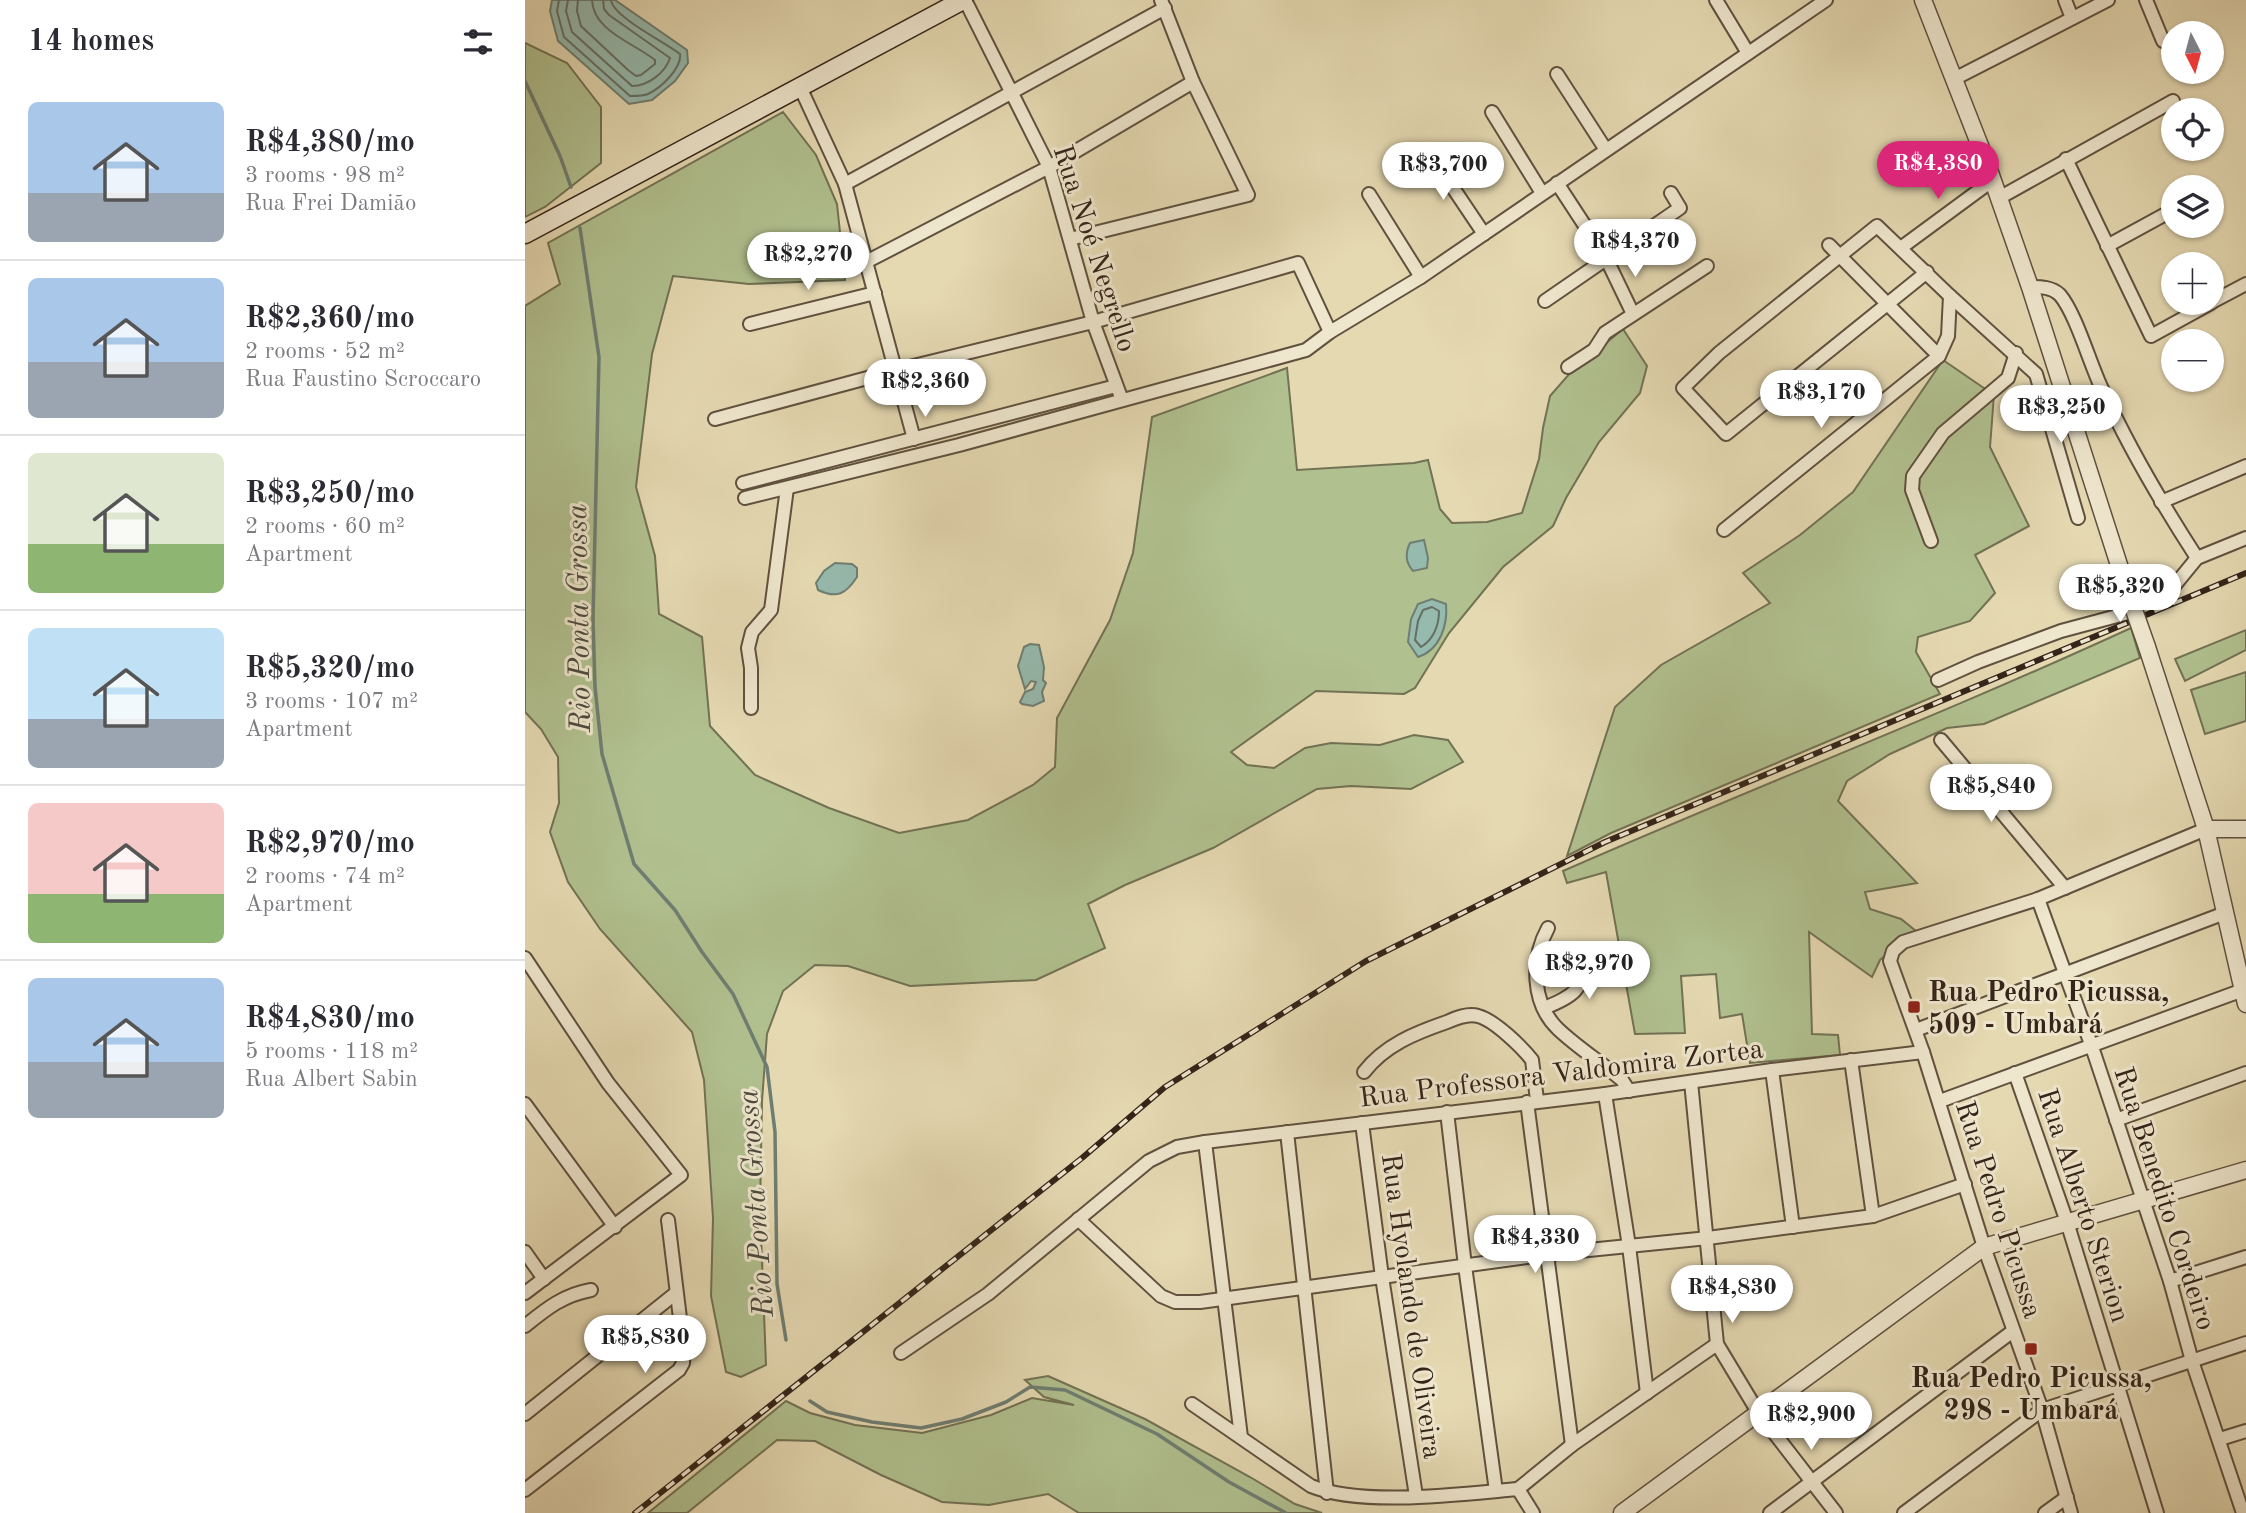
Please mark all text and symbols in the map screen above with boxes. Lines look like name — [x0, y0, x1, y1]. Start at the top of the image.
north arrow — [2161, 21, 2224, 84]
map controls — [2161, 21, 2224, 392]
icon: filters — [459, 23, 497, 61]
text: 14 homes — [28, 27, 154, 57]
button: locate — [2161, 98, 2224, 161]
text: R$4,380/mo — [245, 128, 415, 158]
icon: home — [84, 130, 168, 214]
street label: Rua Noé Negrello — [1046, 142, 1140, 356]
pin: R$3,700 — [1378, 142, 1508, 202]
pin: R$4,380 — [1873, 142, 2003, 201]
text: R$4,380 — [1893, 152, 1983, 175]
text: R$3,700 — [1398, 153, 1488, 176]
text: 3 rooms · 98 m² — [245, 164, 405, 187]
button: layers — [2161, 175, 2224, 238]
text: Rua Frei Damião — [245, 192, 416, 215]
pin: R$4,370 — [1570, 219, 1700, 279]
text: R$4,370 — [1590, 230, 1680, 253]
pin: R$2,270 — [743, 232, 873, 292]
text: R$2,270 — [763, 243, 853, 266]
button: + — [2161, 252, 2224, 315]
text: R$2,360/mo — [245, 304, 415, 334]
icon: home — [84, 306, 168, 390]
button: − — [2161, 329, 2224, 392]
text: 2 rooms · 52 m² — [245, 340, 405, 363]
pin: R$2,360 — [860, 360, 990, 419]
text: Rua Faustino Scroccaro — [245, 368, 481, 391]
text: R$2,360 — [880, 370, 970, 393]
pin: R$3,170 — [1756, 370, 1886, 430]
text: R$3,170 — [1776, 381, 1866, 404]
pin: R$3,250 — [1996, 386, 2126, 445]
text: R$3,250 — [2016, 396, 2106, 419]
text: R$3,250/mo — [245, 479, 415, 509]
icon: home — [84, 481, 168, 565]
water label: Rio Ponta Grossa — [563, 503, 597, 734]
text: 2 rooms · 60 m² — [245, 515, 405, 538]
text: Apartment — [245, 543, 353, 566]
pin: R$5,320 — [2055, 564, 2185, 624]
text: R$5,320 — [2075, 575, 2165, 598]
text: R$5,320/mo — [245, 654, 415, 684]
icon: home — [84, 656, 168, 740]
text: 3 rooms · 107 m² — [245, 690, 418, 713]
text: Apartment — [245, 718, 353, 741]
pin: R$5,840 — [1926, 764, 2056, 824]
text: R$5,840 — [1946, 775, 2036, 798]
text: R$2,970/mo — [245, 829, 415, 859]
icon: home — [84, 831, 168, 915]
text: 2 rooms · 74 m² — [245, 865, 405, 888]
text: Apartment — [245, 893, 353, 916]
pin: R$2,970 — [1524, 942, 1654, 1001]
text: R$2,970 — [1544, 952, 1634, 975]
place label: Rua Pedro Picussa, 509 - Umbará — [1928, 980, 2169, 1040]
marker: Rua Pedro Picussa, 509 - Umbará — [1906, 999, 1922, 1015]
text: R$4,830/mo — [245, 1004, 415, 1034]
icon: home — [84, 1006, 168, 1090]
street label: Rua Professora Valdomira Zortea — [1358, 1036, 1765, 1114]
text: 5 rooms · 118 m² — [245, 1040, 418, 1063]
street label: Rua Benedito Cordeiro — [2107, 1064, 2219, 1334]
text: Rua Albert Sabin — [245, 1068, 418, 1091]
street label: Rua Alberto Sterion — [2031, 1086, 2133, 1326]
water label: Rio Ponta Grossa — [734, 1088, 780, 1319]
street label: Rua Pedro Picussa — [1949, 1098, 2046, 1322]
street label: Rua Hyolando de Oliveira — [1375, 1152, 1445, 1461]
pin: R$4,330 — [1470, 1216, 1600, 1275]
text: R$4,330 — [1490, 1226, 1580, 1249]
pin: R$4,830 — [1667, 1266, 1797, 1325]
text: R$4,830 — [1687, 1276, 1777, 1299]
pin: R$5,830 — [580, 1316, 710, 1375]
text: R$5,830 — [600, 1326, 690, 1349]
marker: Rua Pedro Picussa, 298 - Umbará — [2023, 1341, 2039, 1357]
place label: Rua Pedro Picussa, 298 - Umbará — [1910, 1366, 2152, 1426]
pin: R$2,900 — [1746, 1392, 1876, 1452]
text: R$2,900 — [1766, 1403, 1856, 1426]

